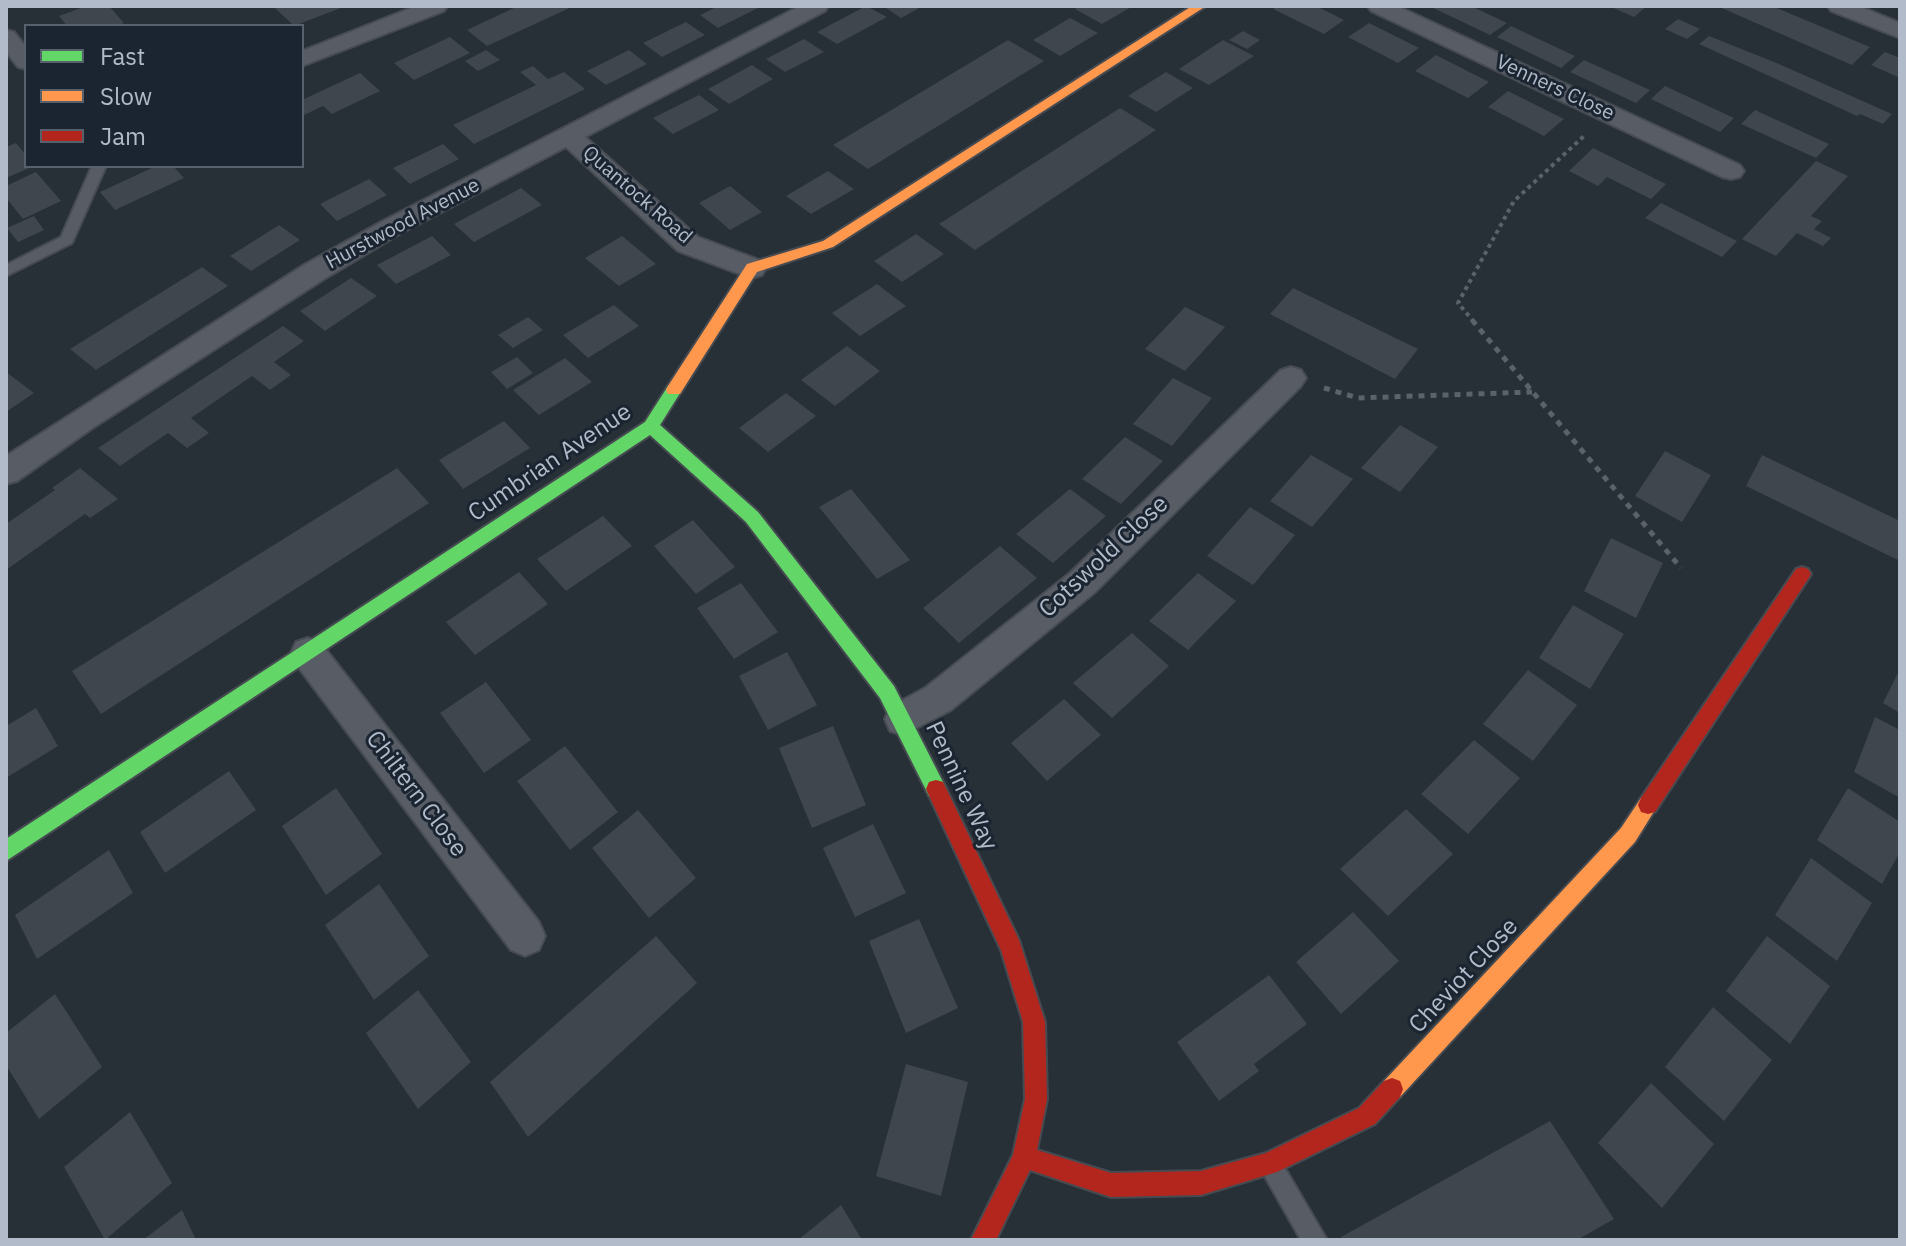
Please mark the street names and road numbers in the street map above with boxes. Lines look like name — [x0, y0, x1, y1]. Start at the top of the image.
street label: Venners Close — [1492, 50, 1618, 126]
street label: Quantock Road — [577, 141, 697, 249]
street label: Hurstwood Avenue — [322, 173, 484, 275]
street label: Cumbrian Avenue — [463, 398, 637, 528]
street label: Cotswold Close — [1034, 490, 1174, 624]
street label: Pennine Way — [919, 717, 1003, 855]
street label: Chiltern Close — [359, 725, 473, 863]
street label: Cheviot Close — [1403, 913, 1525, 1039]

